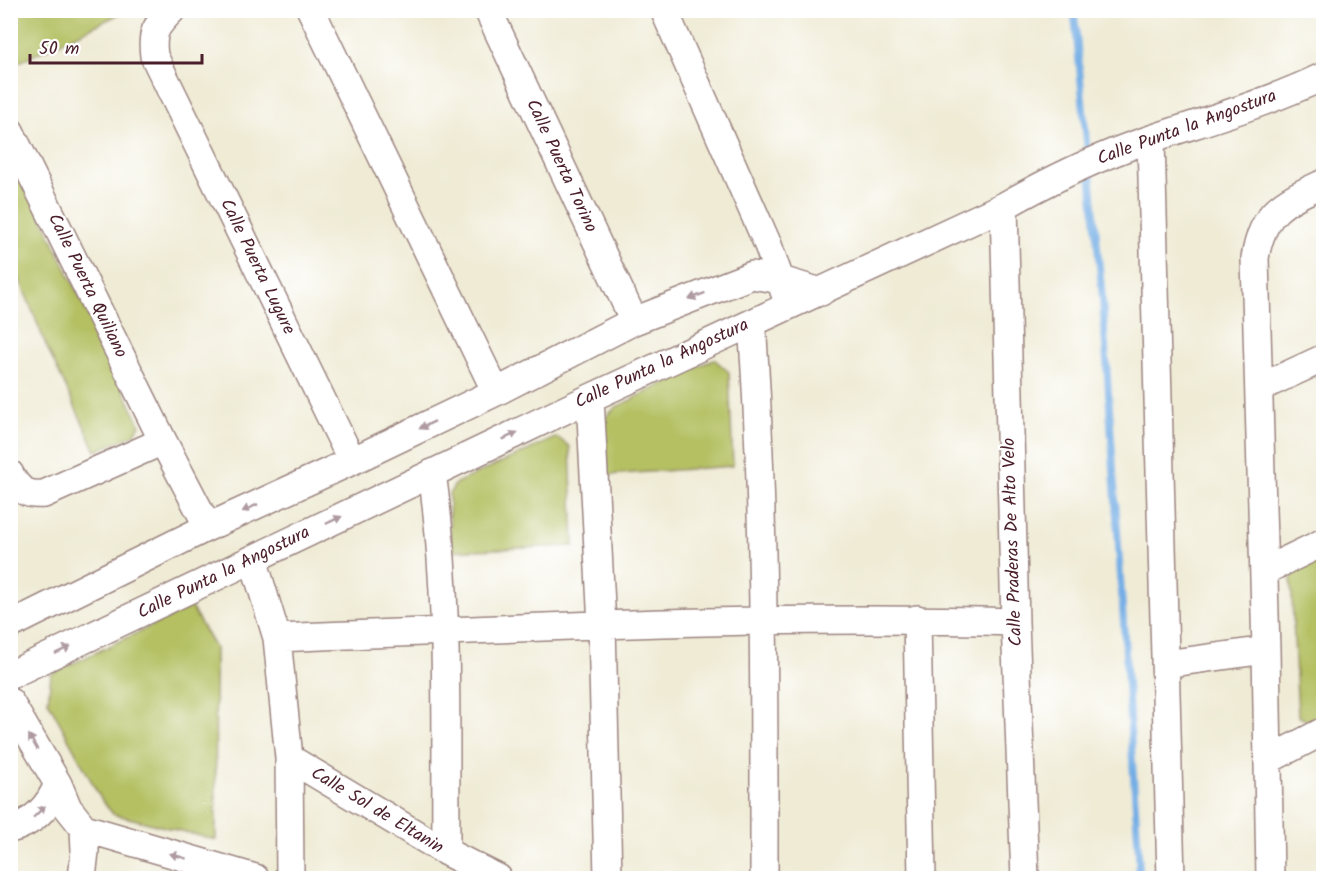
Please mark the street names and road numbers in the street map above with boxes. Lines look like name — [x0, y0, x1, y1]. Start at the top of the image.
street label: Calle Punta la Angostura — [1093, 82, 1281, 174]
street label: Calle Puerta Torino — [517, 94, 605, 238]
street label: Calle Puerta Lugure — [211, 194, 303, 340]
street label: Calle Puerta Quiliano — [39, 209, 135, 363]
street label: Calle Punta la Angostura — [570, 311, 754, 417]
street label: Calle Praderas De Alto Velo — [995, 437, 1031, 647]
street label: Calle Punta la Angostura — [133, 519, 315, 627]
street label: Calle Sol de Eltanin — [305, 760, 449, 862]

